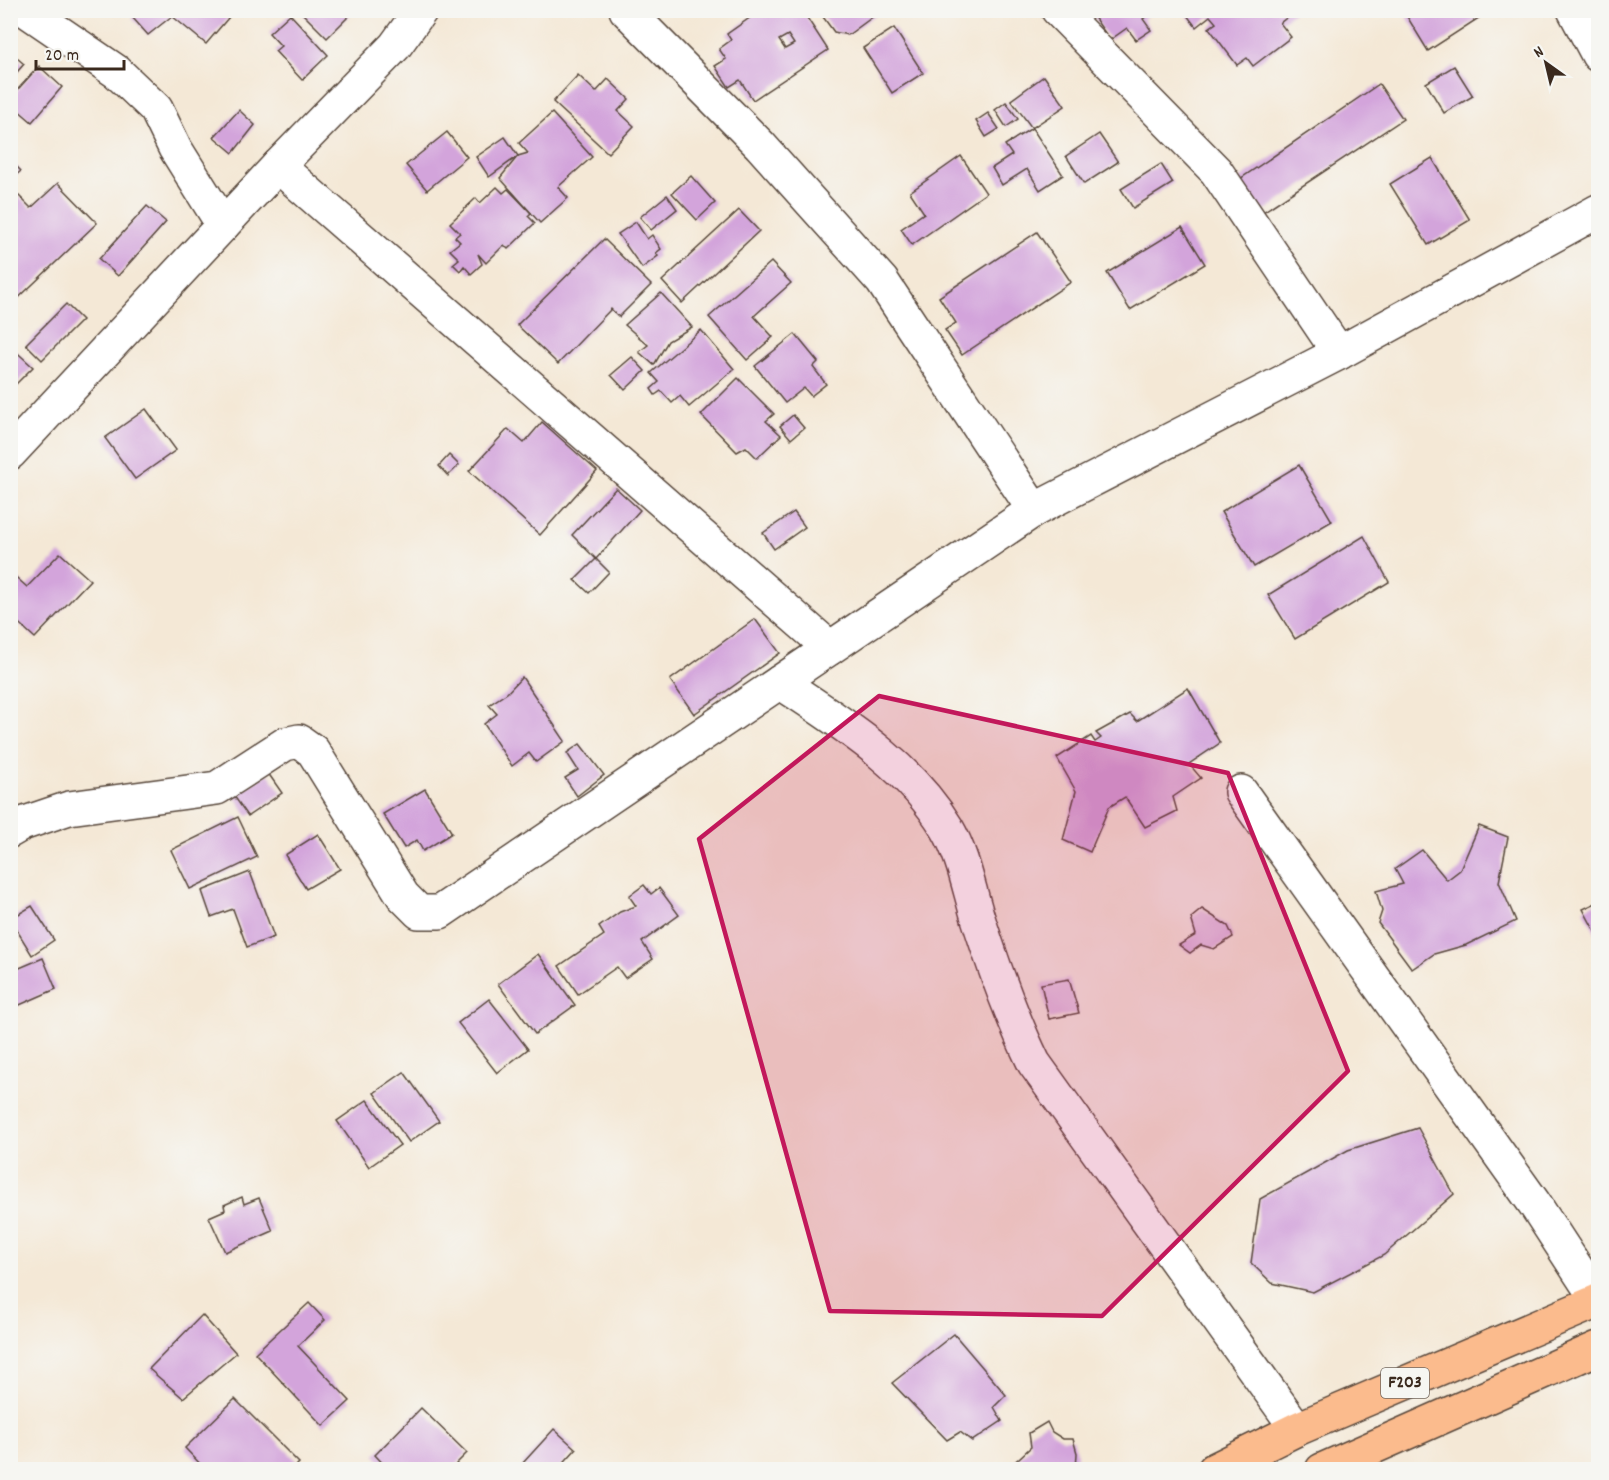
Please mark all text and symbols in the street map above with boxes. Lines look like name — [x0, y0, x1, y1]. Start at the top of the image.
scale bar — [36, 33, 124, 71]
north arrow — [1516, 33, 1576, 93]
text: N — [1529, 41, 1549, 64]
text: 20 m — [45, 44, 79, 69]
road number: F203 — [1381, 1368, 1429, 1398]

